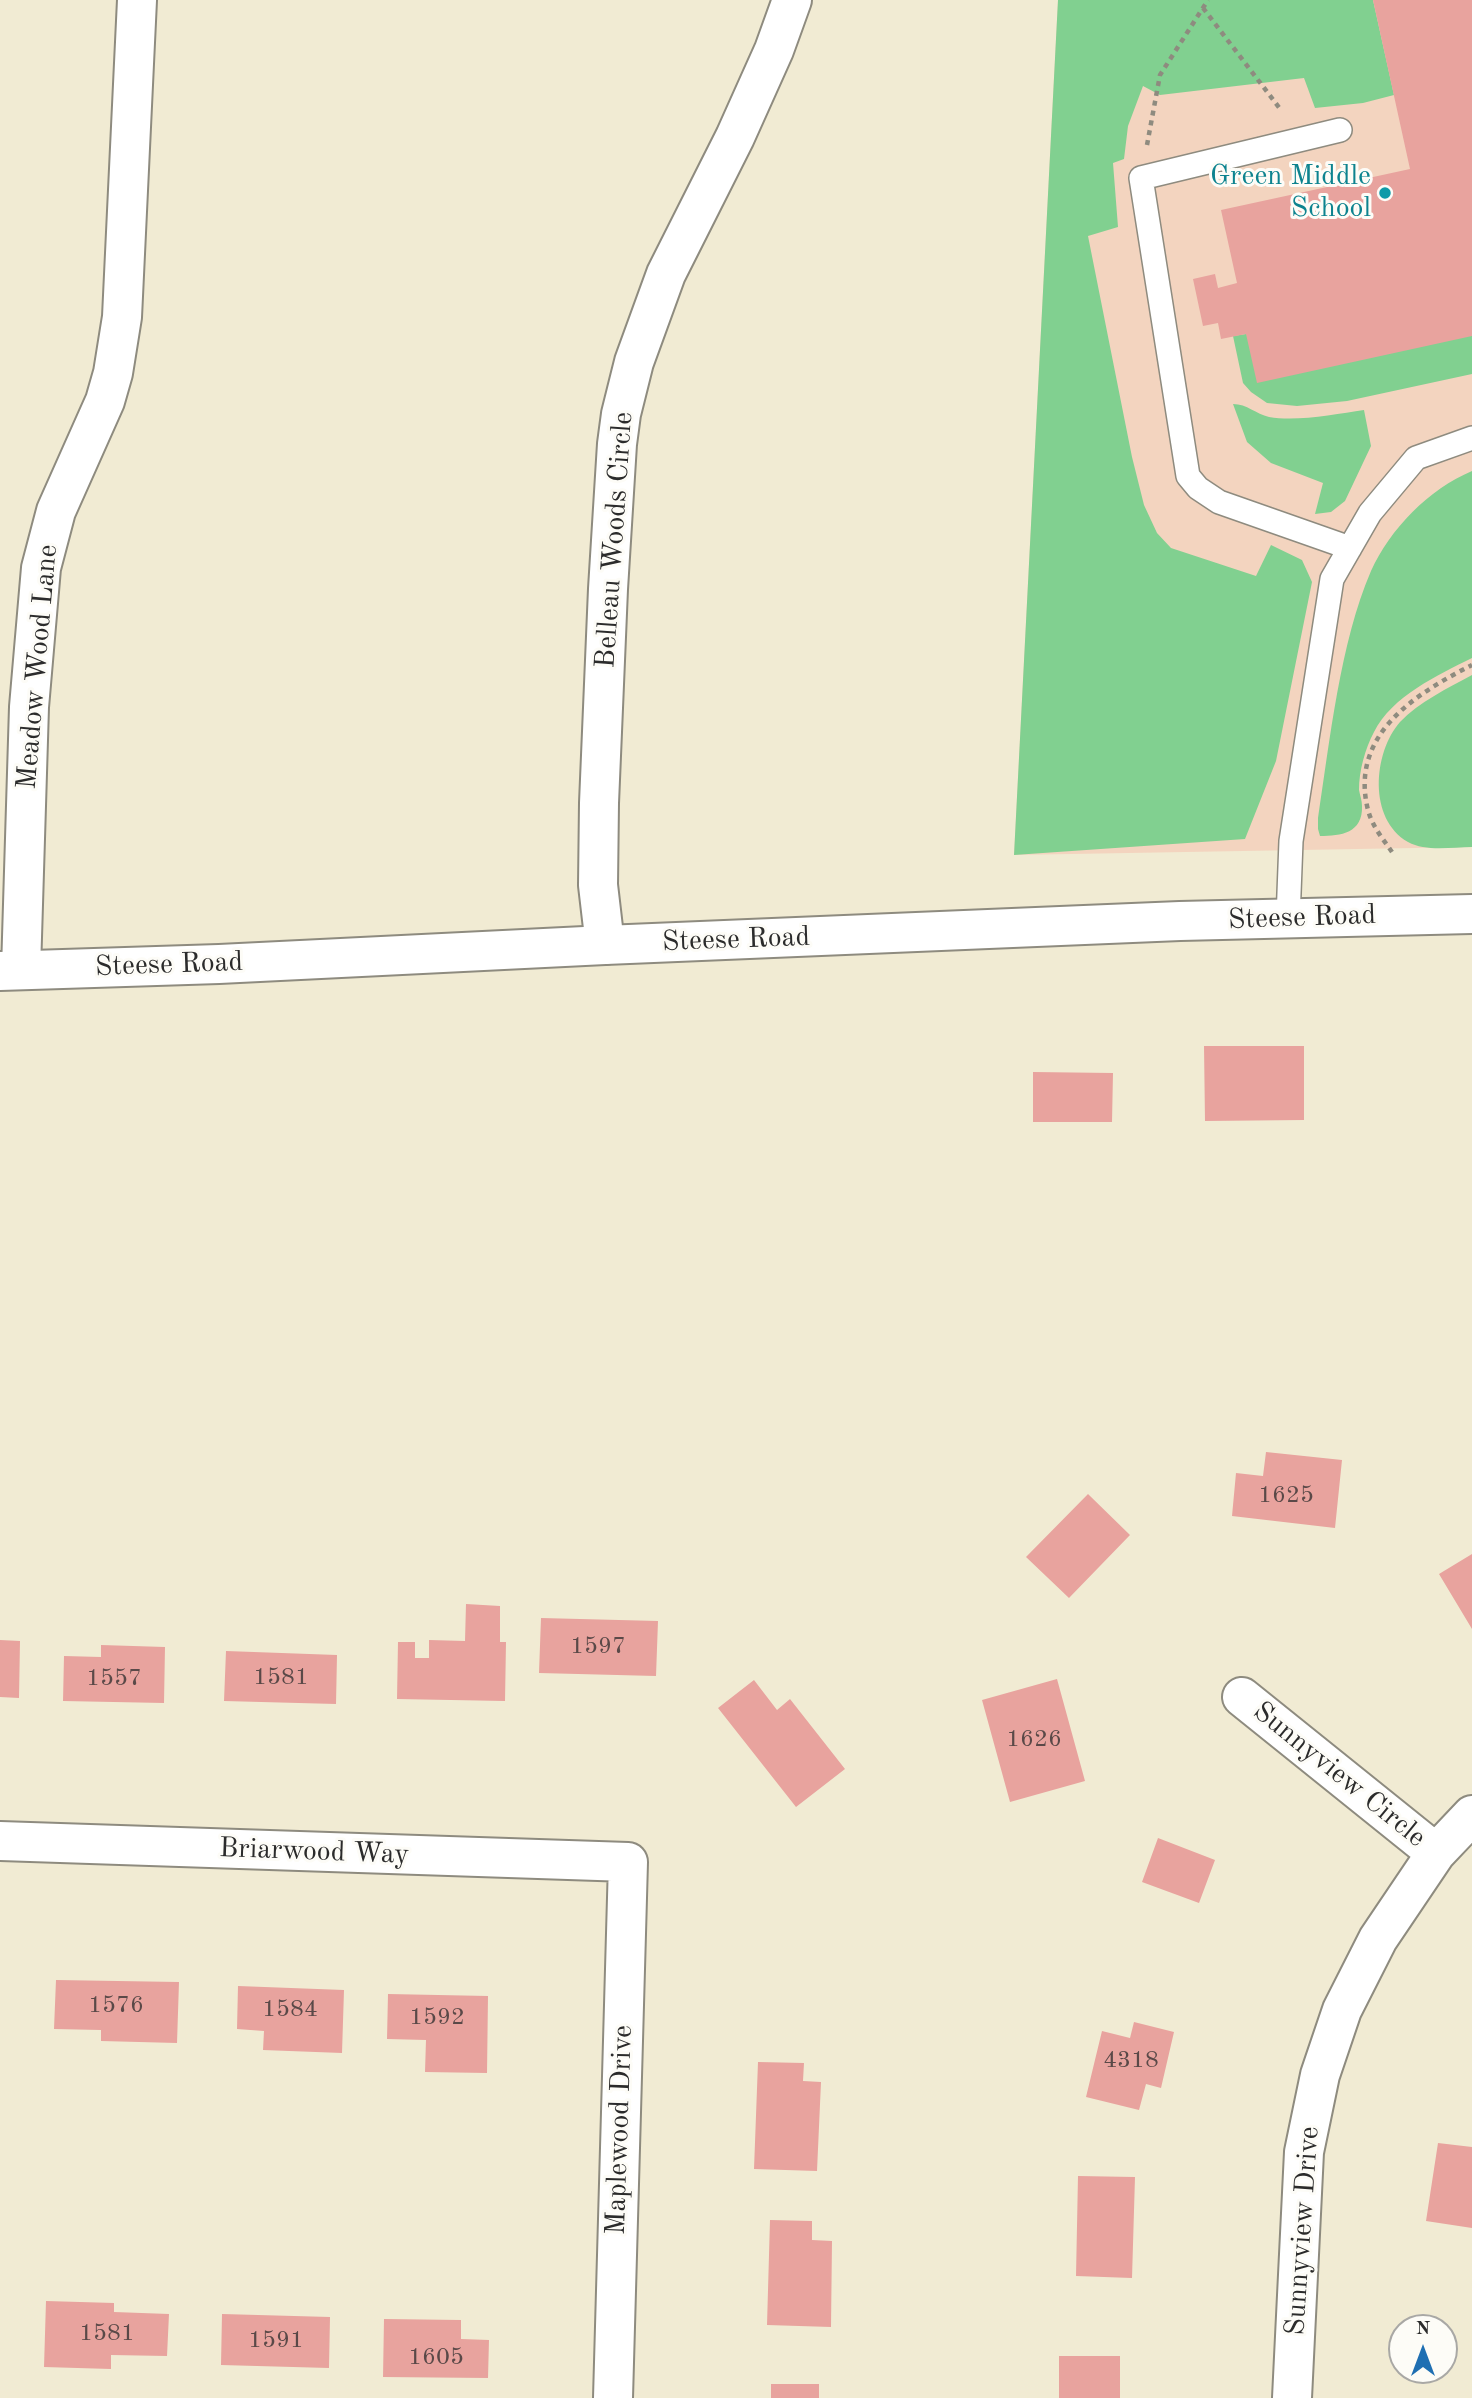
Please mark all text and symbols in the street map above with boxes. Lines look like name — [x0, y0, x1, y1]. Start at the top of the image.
place label: Green Middle School — [1210, 160, 1371, 226]
marker: Green Middle School — [1377, 185, 1393, 201]
street label: Belleau Woods Circle — [589, 411, 641, 669]
street label: Meadow Wood Lane — [11, 543, 65, 791]
street label: Steese Road — [1227, 899, 1377, 937]
street label: Steese Road — [661, 921, 811, 959]
street label: Steese Road — [94, 946, 244, 984]
house number: 1625 — [1258, 1482, 1314, 1510]
house number: 1597 — [570, 1633, 626, 1661]
house number: 1581 — [253, 1664, 309, 1692]
house number: 1557 — [86, 1665, 142, 1693]
street label: Sunnyview Circle — [1246, 1695, 1432, 1855]
house number: 1626 — [1006, 1726, 1062, 1754]
street label: Briarwood Way — [218, 1832, 410, 1872]
house number: 1576 — [88, 1992, 144, 2020]
house number: 1584 — [262, 1996, 318, 2024]
house number: 1592 — [409, 2004, 465, 2032]
street label: Maplewood Drive — [600, 2024, 640, 2236]
house number: 4318 — [1103, 2047, 1159, 2075]
street label: Sunnyview Drive — [1279, 2125, 1327, 2337]
north arrow — [1388, 2314, 1458, 2384]
house number: 1581 — [79, 2320, 135, 2348]
text: N — [1416, 2320, 1430, 2339]
house number: 1591 — [248, 2327, 304, 2355]
house number: 1605 — [408, 2344, 464, 2372]

